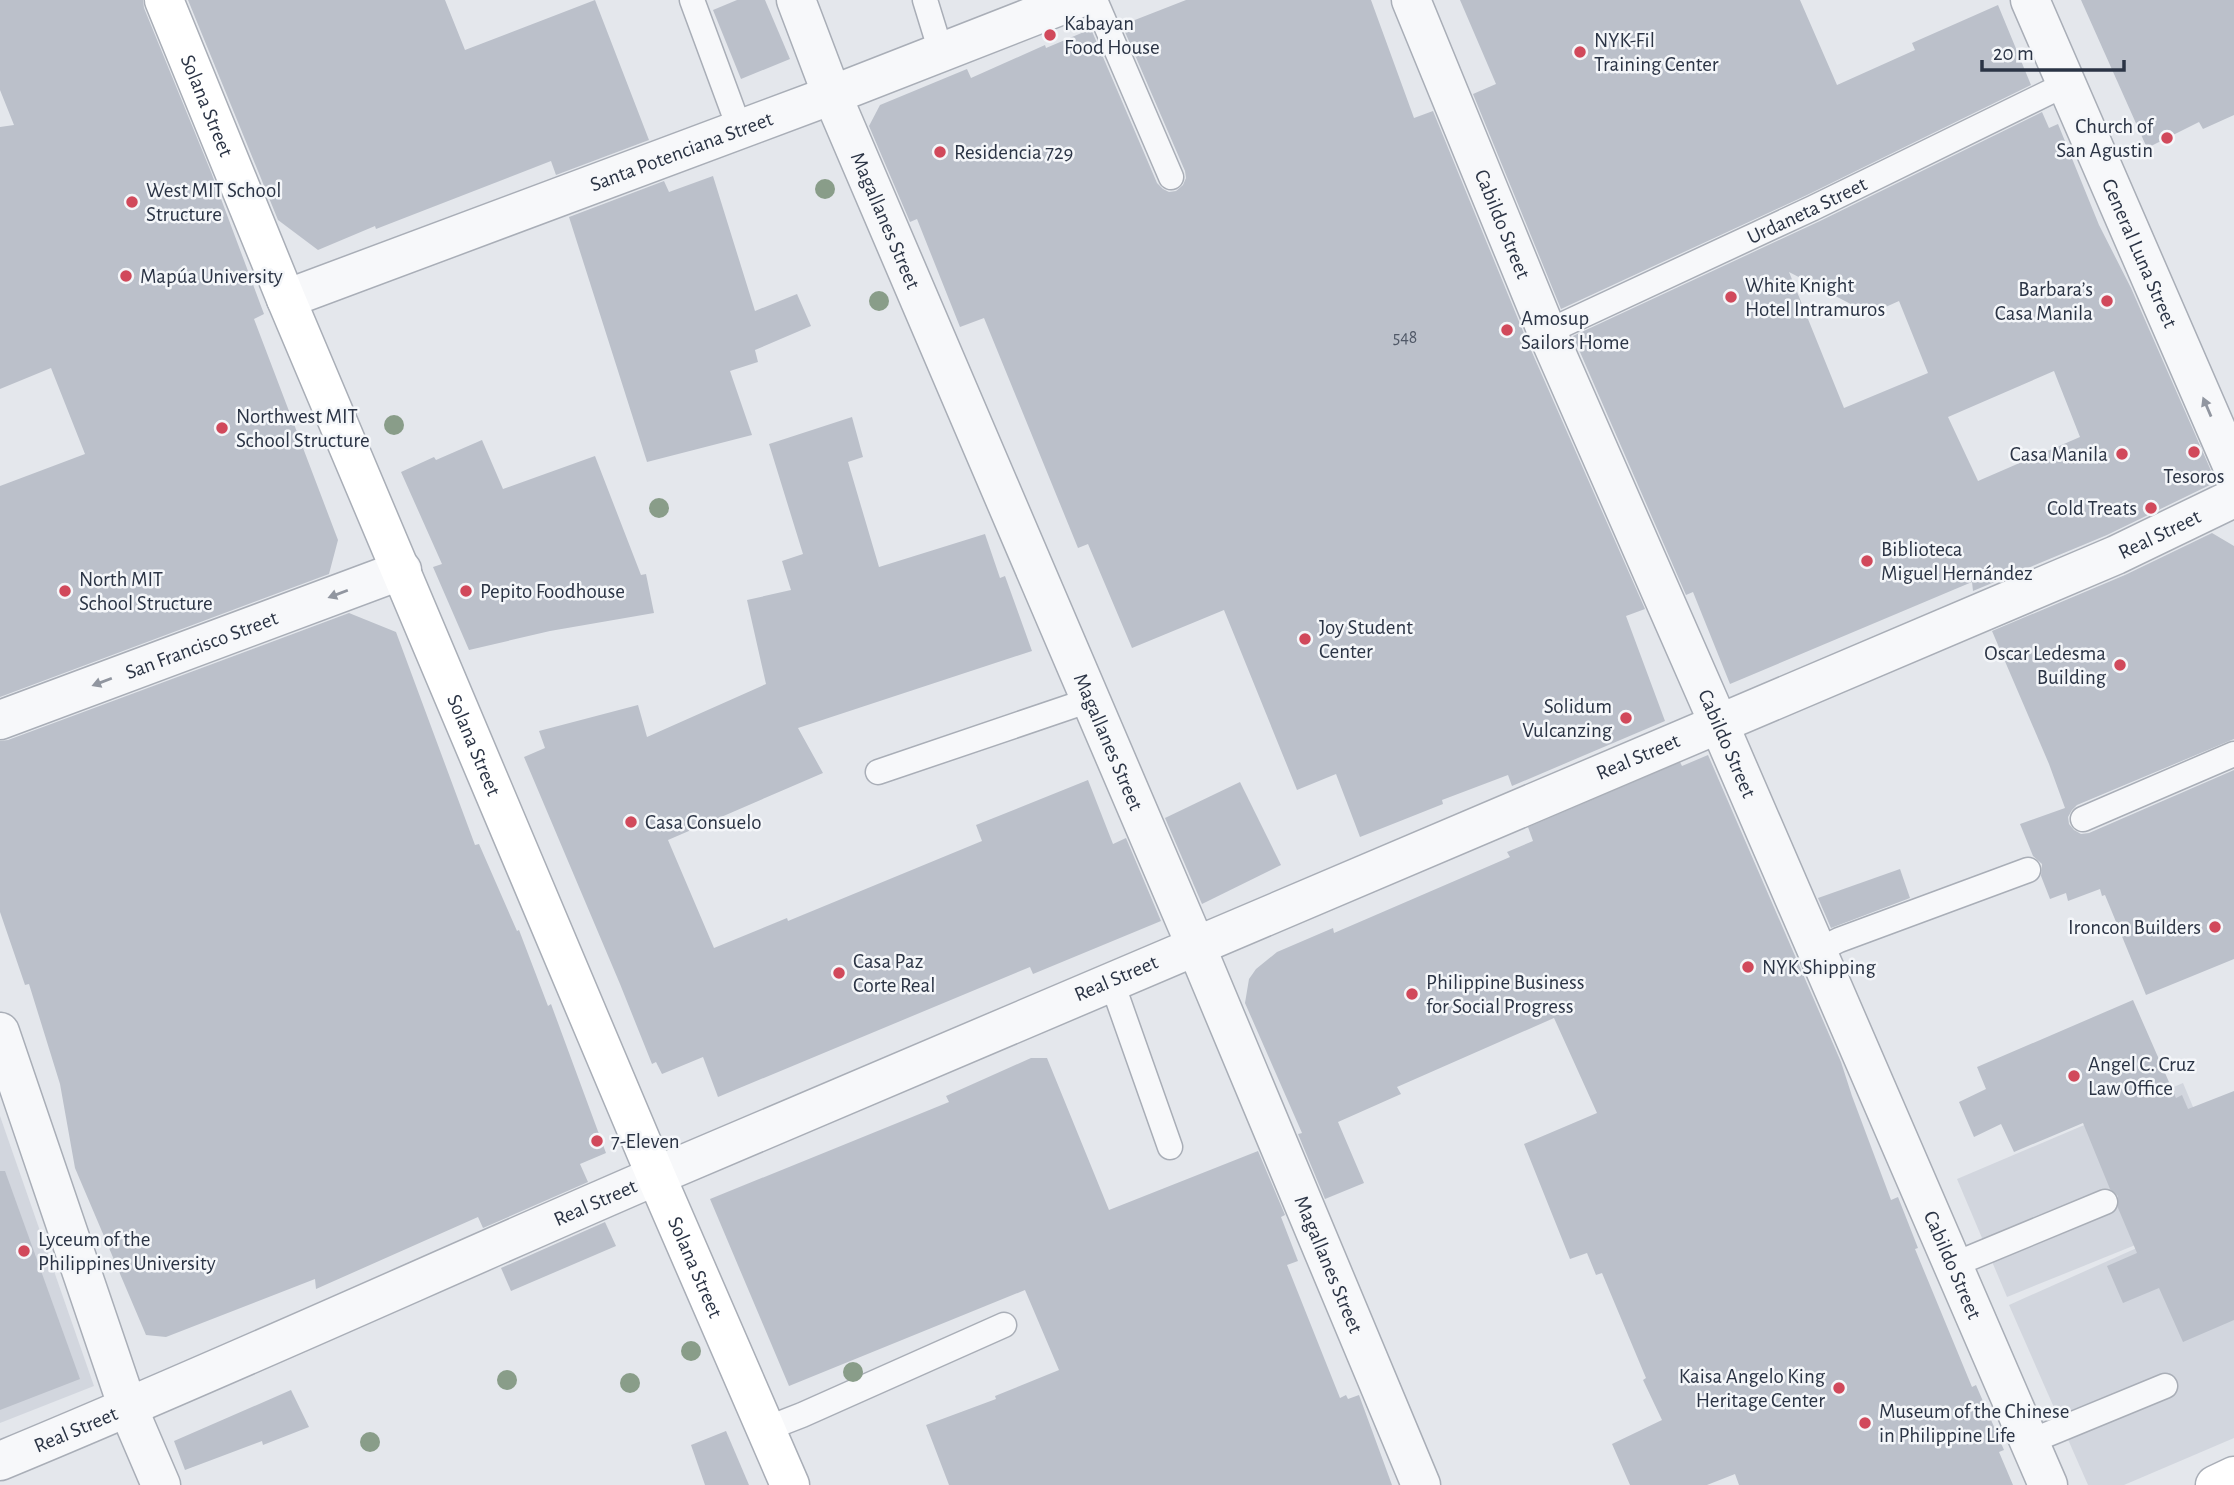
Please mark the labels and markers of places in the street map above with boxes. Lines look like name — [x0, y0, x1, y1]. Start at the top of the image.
place label: Kabayan Food House — [1064, 13, 1160, 58]
marker: Kabayan Food House — [1042, 27, 1058, 43]
place label: NYK-Fil Training Center — [1594, 30, 1719, 75]
marker: NYK-Fil Training Center — [1572, 44, 1588, 60]
place label: Church of San Agustin — [2056, 116, 2155, 161]
marker: Church of San Agustin — [2159, 130, 2175, 146]
place label: Residencia 729 — [954, 142, 1073, 163]
marker: Residencia 729 — [932, 144, 948, 160]
place label: West MIT School Structure — [146, 180, 281, 225]
marker: West MIT School Structure — [124, 194, 140, 210]
place label: Mapúa University — [140, 266, 283, 287]
marker: Mapúa University — [118, 268, 134, 284]
place label: White Knight Hotel Intramuros — [1745, 275, 1885, 320]
place label: Barbara’s Casa Manila — [1995, 279, 2093, 324]
marker: White Knight Hotel Intramuros — [1723, 289, 1739, 305]
marker: Barbara’s Casa Manila — [2099, 293, 2115, 309]
place label: Amosup Sailors Home — [1521, 308, 1629, 353]
marker: Amosup Sailors Home — [1499, 322, 1515, 338]
place label: Northwest MIT School Structure — [236, 406, 370, 451]
marker: Northwest MIT School Structure — [214, 420, 230, 436]
place label: Casa Manila — [2010, 444, 2108, 465]
marker: Tesoros — [2186, 444, 2202, 460]
marker: Casa Manila — [2114, 446, 2130, 462]
place label: Tesoros — [2163, 466, 2225, 487]
place label: Cold Treats — [2047, 498, 2137, 519]
marker: Cold Treats — [2143, 500, 2159, 516]
place label: Biblioteca Miguel Hernández — [1881, 539, 2033, 584]
marker: Biblioteca Miguel Hernández — [1859, 553, 1875, 569]
place label: North MIT School Structure — [79, 569, 213, 614]
place label: Pepito Foodhouse — [480, 581, 625, 602]
marker: North MIT School Structure — [57, 583, 73, 599]
marker: Pepito Foodhouse — [458, 583, 474, 599]
place label: Joy Student Center — [1319, 617, 1413, 662]
marker: Joy Student Center — [1297, 631, 1313, 647]
place label: Oscar Ledesma Building — [1984, 643, 2107, 688]
marker: Oscar Ledesma Building — [2112, 657, 2128, 673]
place label: Solidum Vulcanzing — [1522, 696, 1613, 741]
marker: Solidum Vulcanzing — [1618, 710, 1634, 726]
place label: Casa Consuelo — [645, 812, 762, 833]
marker: Casa Consuelo — [623, 814, 639, 830]
place label: Ironcon Builders — [2068, 917, 2201, 938]
marker: Ironcon Builders — [2207, 919, 2223, 935]
place label: Casa Paz Corte Real — [853, 951, 935, 996]
place label: NYK Shipping — [1762, 957, 1876, 978]
marker: NYK Shipping — [1740, 959, 1756, 975]
marker: Casa Paz Corte Real — [831, 965, 847, 981]
place label: Philippine Business for Social Progress — [1426, 972, 1585, 1017]
marker: Philippine Business for Social Progress — [1404, 986, 1420, 1002]
place label: Angel C. Cruz Law Office — [2088, 1054, 2195, 1099]
marker: Angel C. Cruz Law Office — [2066, 1068, 2082, 1084]
place label: 7-Eleven — [611, 1131, 680, 1152]
marker: 7-Eleven — [589, 1133, 605, 1149]
place label: Lyceum of the Philippines University — [38, 1229, 216, 1274]
marker: Lyceum of the Philippines University — [16, 1243, 32, 1259]
place label: Kaisa Angelo King Heritage Center — [1679, 1366, 1826, 1411]
marker: Kaisa Angelo King Heritage Center — [1831, 1380, 1847, 1396]
place label: Museum of the Chinese in Philippine Life — [1879, 1401, 2069, 1446]
marker: Museum of the Chinese in Philippine Life — [1857, 1415, 1873, 1431]

